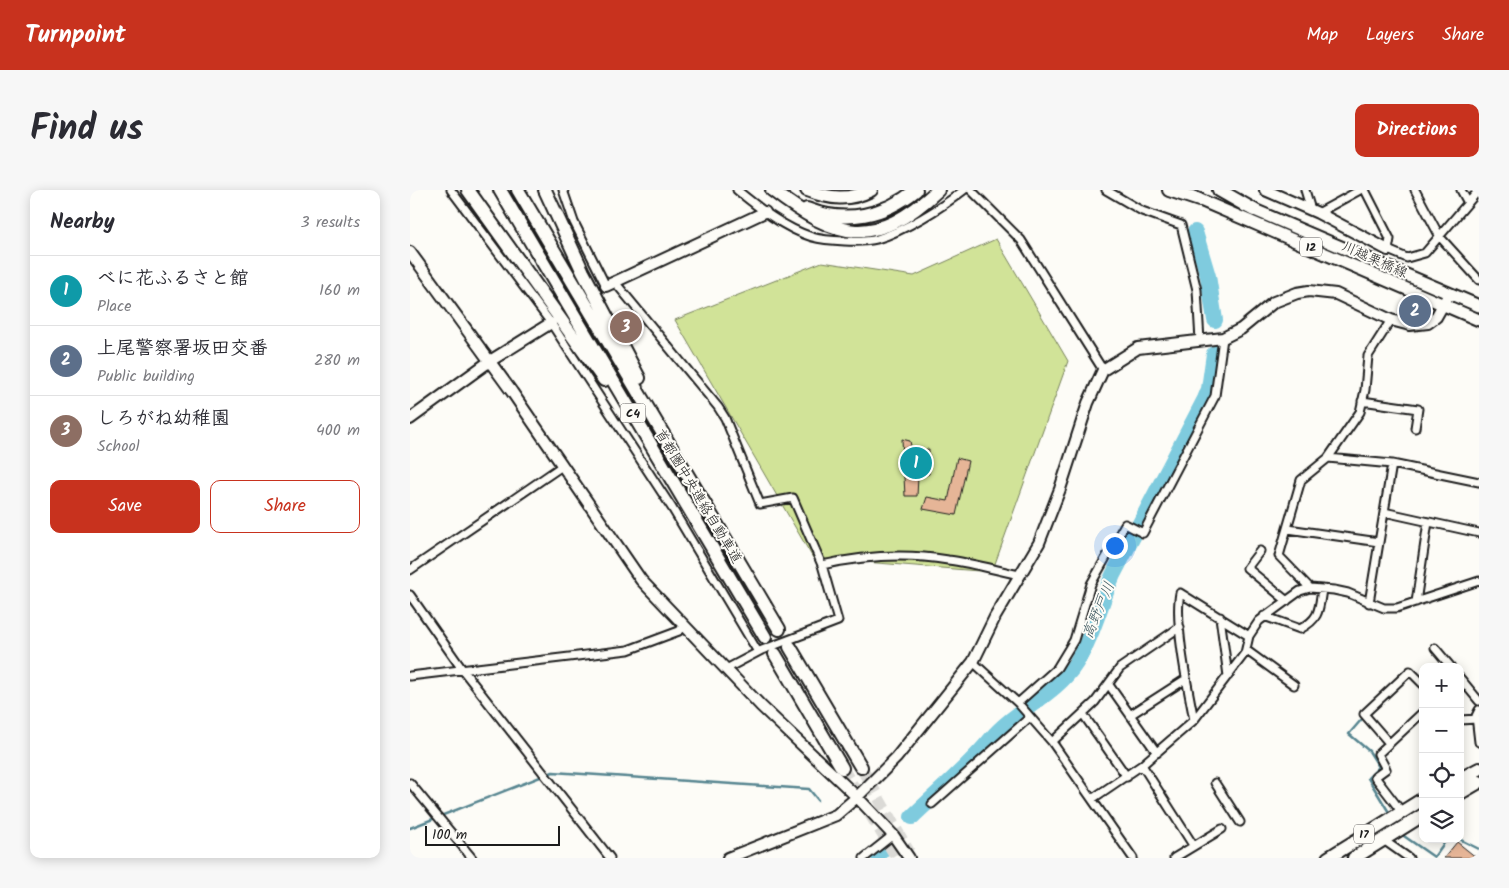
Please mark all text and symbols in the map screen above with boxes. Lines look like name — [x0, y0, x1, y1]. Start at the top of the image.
text: Turnpoint — [25, 16, 126, 55]
text: Map — [1307, 21, 1338, 50]
text: Layers — [1366, 21, 1414, 50]
text: Share — [1442, 21, 1484, 50]
text: Find us — [30, 102, 143, 158]
button: Directions — [1355, 104, 1479, 157]
text: Nearby — [50, 206, 115, 239]
text: 3 results — [301, 210, 360, 235]
street label: 川越栗橋線 — [1338, 236, 1411, 284]
road number: 12 — [1300, 238, 1322, 256]
text: べに花ふるさと館 — [97, 264, 249, 294]
text: 1 — [64, 278, 68, 303]
text: 160 m — [319, 278, 360, 303]
pin: 2 — [1399, 292, 1431, 330]
text: Place — [97, 294, 131, 319]
pin: 3 — [610, 308, 642, 346]
text: 上尾警察署坂田交番 — [97, 334, 268, 364]
text: 2 — [61, 348, 71, 373]
text: 280 m — [314, 348, 360, 373]
text: Public building — [97, 364, 195, 389]
text: しろがね幼稚園 — [97, 404, 230, 434]
road number: C4 — [620, 404, 646, 422]
text: 3 — [62, 418, 70, 443]
text: 400 m — [316, 418, 360, 443]
street label: 首都圏中央連絡自動車道 — [649, 425, 747, 568]
text: School — [97, 434, 140, 459]
pin: 1 — [900, 444, 932, 482]
button: Save — [50, 480, 200, 533]
button: Share — [210, 480, 360, 533]
your location — [1102, 533, 1128, 559]
water label: 高野戸川 — [1076, 578, 1122, 643]
map controls — [1419, 663, 1464, 843]
button: + — [1419, 663, 1464, 708]
button: − — [1419, 708, 1464, 753]
button: locate — [1419, 753, 1464, 798]
button: layers — [1419, 798, 1464, 843]
scale bar — [425, 823, 560, 846]
text: 100 m — [432, 824, 467, 846]
road number: 17 — [1354, 824, 1374, 844]

